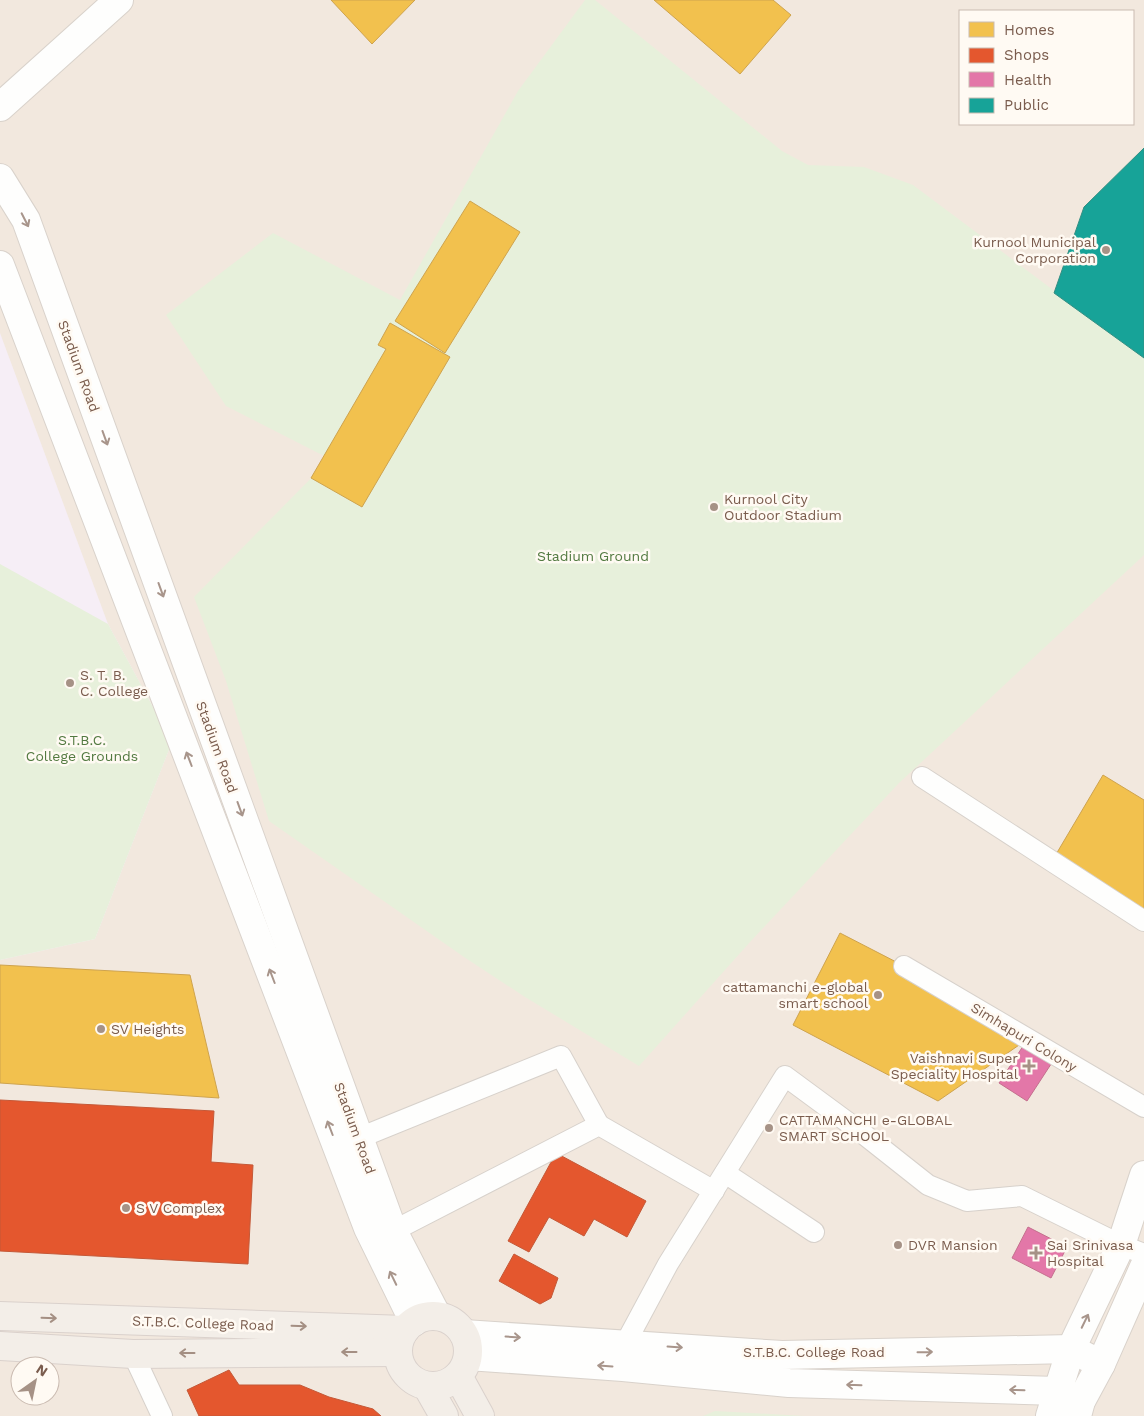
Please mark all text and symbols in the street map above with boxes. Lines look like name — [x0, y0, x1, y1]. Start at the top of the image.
legend — [959, 10, 1134, 125]
text: Homes — [1004, 21, 1055, 39]
text: Shops — [1004, 46, 1049, 64]
text: Health — [1004, 71, 1052, 89]
text: Public — [1004, 96, 1049, 114]
one-way arrow — [20, 212, 30, 227]
place label: Kurnool Municipal Corporation — [973, 234, 1097, 266]
marker: Kurnool Municipal Corporation — [1100, 244, 1112, 256]
street label: Stadium Road — [55, 318, 103, 414]
one-way arrow — [101, 429, 110, 445]
place label: Kurnool City Outdoor Stadium — [724, 491, 842, 523]
marker: Kurnool City Outdoor Stadium — [708, 501, 720, 513]
park label: Stadium Ground — [537, 548, 649, 564]
one-way arrow — [157, 582, 166, 598]
place label: S. T. B. C. College — [80, 667, 148, 699]
marker: S. T. B. C. College — [64, 677, 76, 689]
street label: Stadium Road — [193, 699, 241, 795]
park label: S.T.B.C. College Grounds — [26, 732, 138, 764]
one-way arrow — [184, 752, 193, 767]
one-way arrow — [236, 801, 245, 816]
one-way arrow — [267, 969, 276, 984]
place label: cattamanchi e-global smart school — [722, 979, 869, 1011]
marker: cattamanchi e-global smart school — [872, 989, 884, 1001]
street label: Simhapuri Colony — [968, 999, 1080, 1075]
place label: SV Heights — [111, 1021, 184, 1037]
marker: SV Heights — [95, 1023, 107, 1035]
place label: Vaishnavi Super Speciality Hospital — [891, 1050, 1019, 1082]
marker: Vaishnavi Super Speciality Hospital — [1022, 1059, 1036, 1073]
street label: Stadium Road — [331, 1080, 379, 1176]
place label: CATTAMANCHI e-GLOBAL SMART SCHOOL — [779, 1112, 952, 1144]
one-way arrow — [325, 1121, 334, 1136]
marker: CATTAMANCHI e-GLOBAL SMART SCHOOL — [763, 1122, 775, 1134]
place label: S V Complex — [136, 1200, 222, 1216]
marker: S V Complex — [120, 1202, 132, 1214]
place label: DVR Mansion — [908, 1237, 998, 1253]
place label: Sai Srinivasa Hospital — [1047, 1237, 1133, 1269]
marker: DVR Mansion — [892, 1239, 904, 1251]
marker: Sai Srinivasa Hospital — [1029, 1246, 1043, 1260]
one-way arrow — [387, 1271, 397, 1286]
one-way arrow — [40, 1313, 56, 1322]
street label: S.T.B.C. College Road — [132, 1313, 274, 1333]
one-way arrow — [1081, 1314, 1090, 1329]
one-way arrow — [290, 1321, 306, 1331]
one-way arrow — [505, 1333, 521, 1342]
one-way arrow — [667, 1343, 683, 1352]
street label: S.T.B.C. College Road — [743, 1344, 885, 1360]
one-way arrow — [342, 1347, 358, 1357]
one-way arrow — [916, 1347, 933, 1357]
one-way arrow — [179, 1348, 196, 1358]
north arrow — [10, 1356, 60, 1406]
text: N — [33, 1361, 51, 1380]
one-way arrow — [597, 1361, 613, 1371]
one-way arrow — [847, 1380, 863, 1390]
one-way arrow — [1009, 1385, 1026, 1395]

